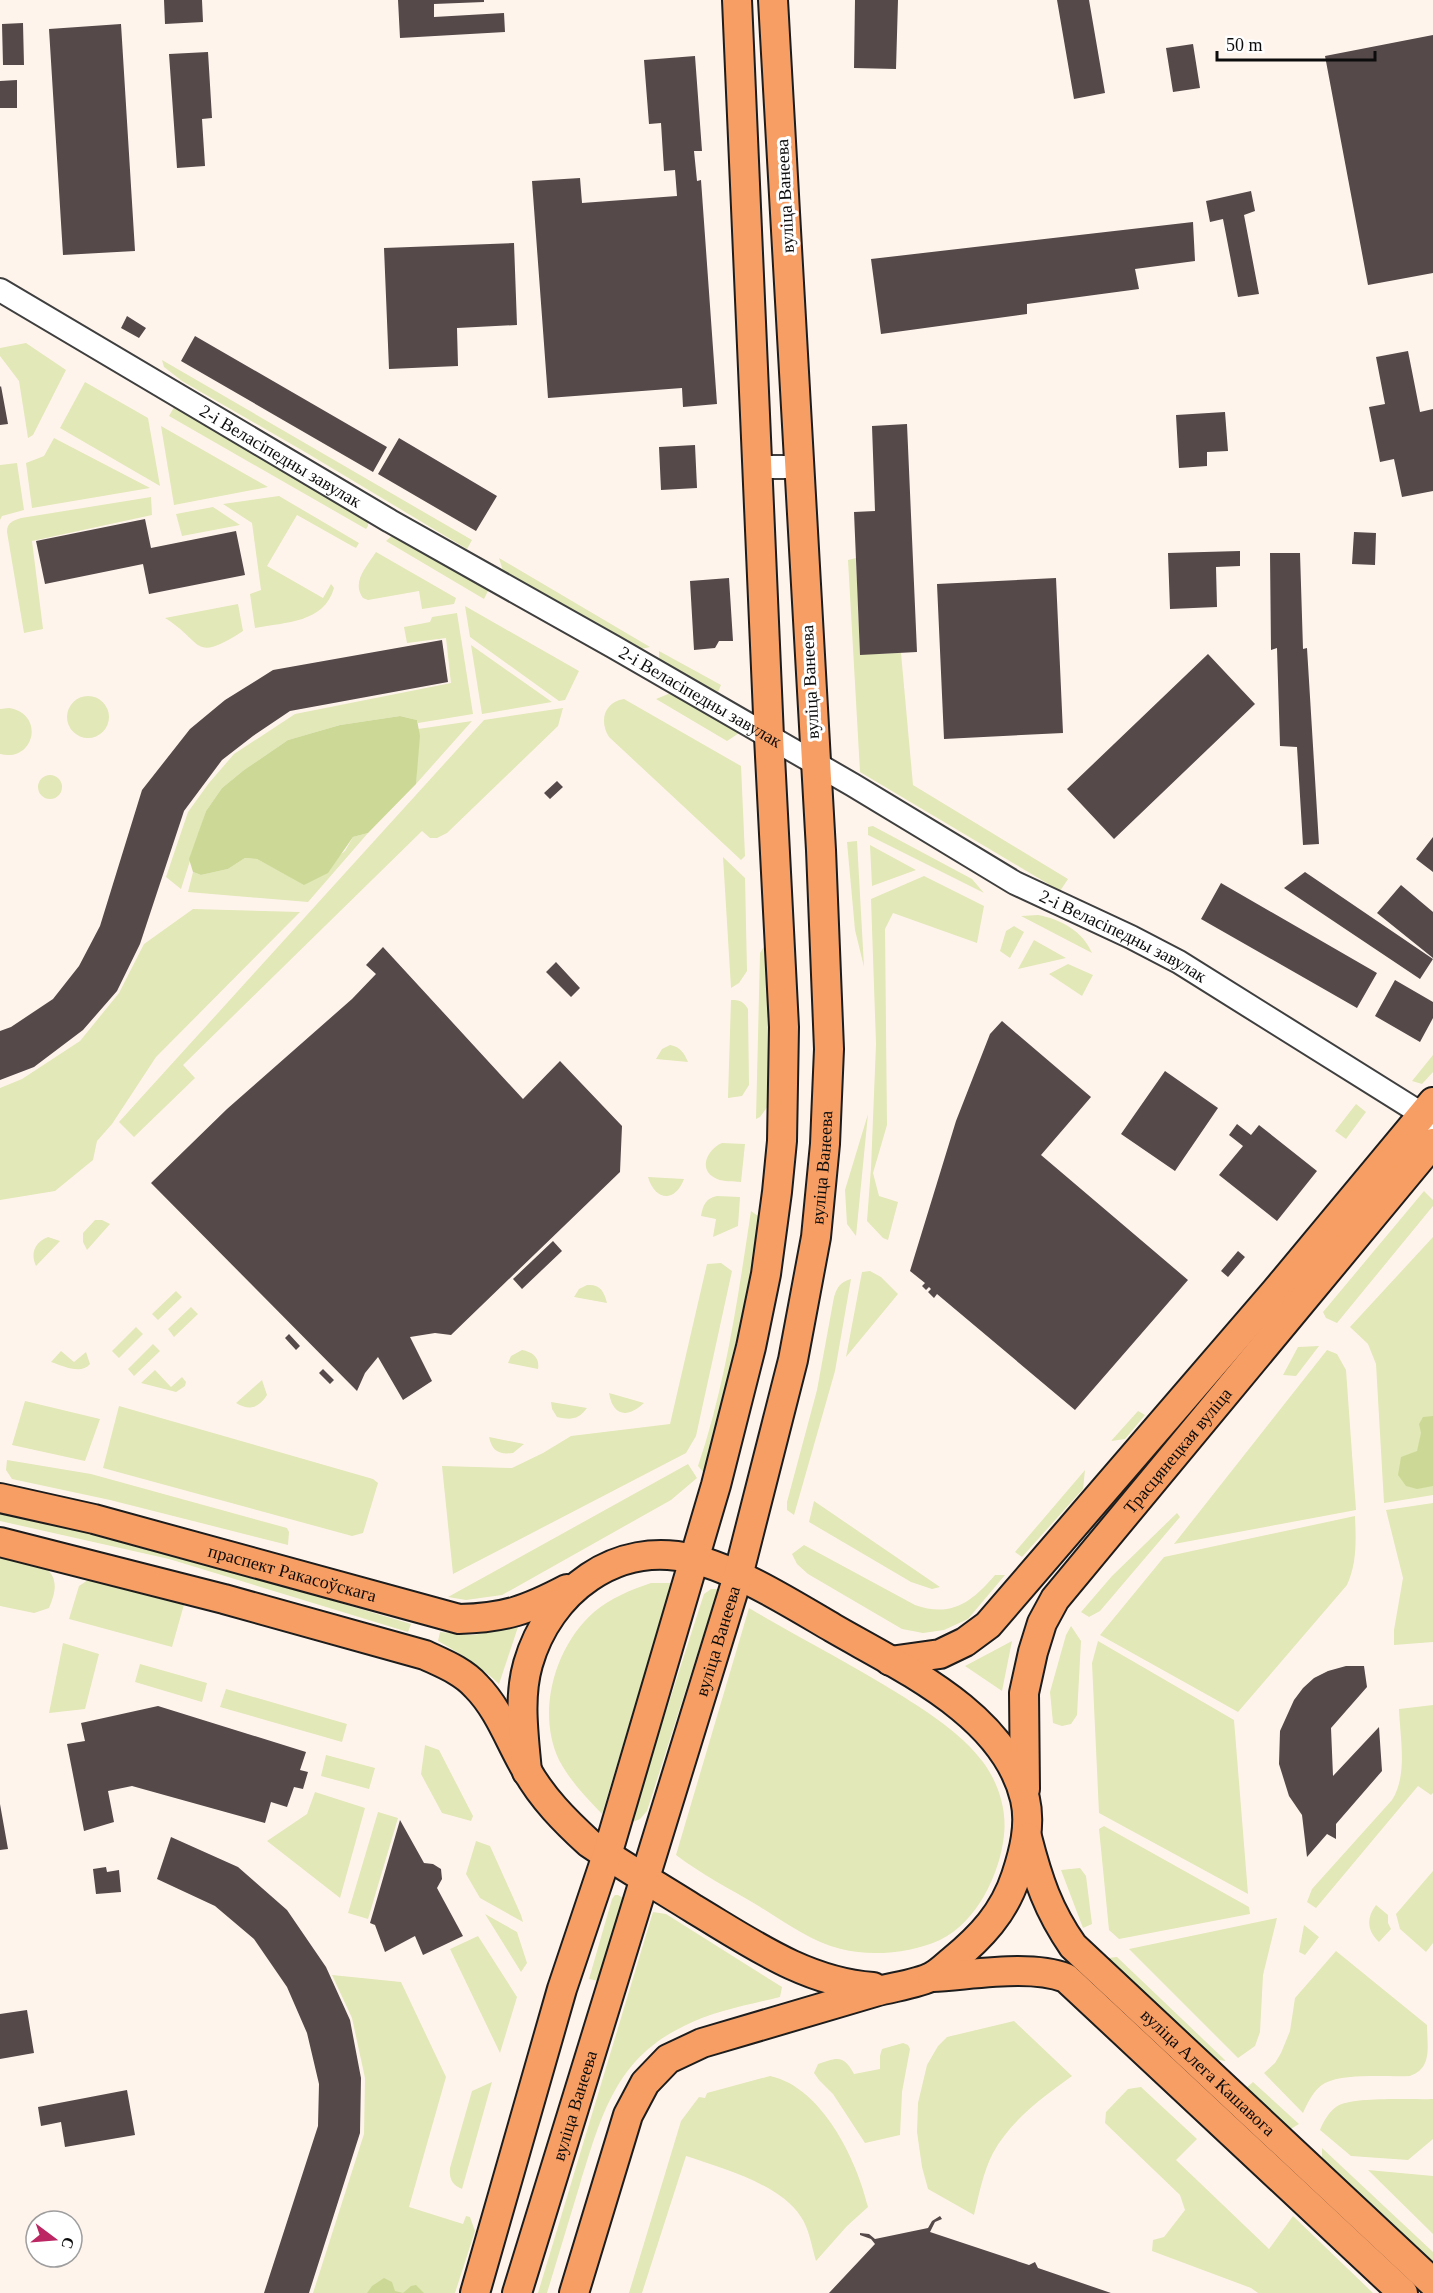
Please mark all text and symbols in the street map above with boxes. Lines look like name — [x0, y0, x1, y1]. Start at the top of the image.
scale bar — [1217, 24, 1374, 62]
text: 50 m — [1226, 35, 1263, 55]
street label: вуліца Ванеева — [772, 139, 798, 253]
street label: 2-і Веласіпедны завулак — [196, 401, 365, 512]
street label: вуліца Ванеева — [797, 625, 823, 739]
street label: 2-і Веласіпедны завулак — [616, 642, 785, 752]
street label: 2-і Веласіпедны завулак — [1036, 886, 1210, 987]
street label: вуліца Ванеева — [807, 1110, 836, 1225]
street label: Трасцянецкая вуліца — [1120, 1384, 1236, 1518]
street label: праспект Ракасоўскага — [206, 1541, 379, 1606]
street label: вуліца Ванеева — [692, 1584, 744, 1699]
street label: вуліца Алега Кашавога — [1137, 2005, 1279, 2140]
street label: вуліца Ванеева — [548, 2048, 601, 2163]
north arrow — [24, 2209, 84, 2269]
text: С — [58, 2235, 78, 2251]

